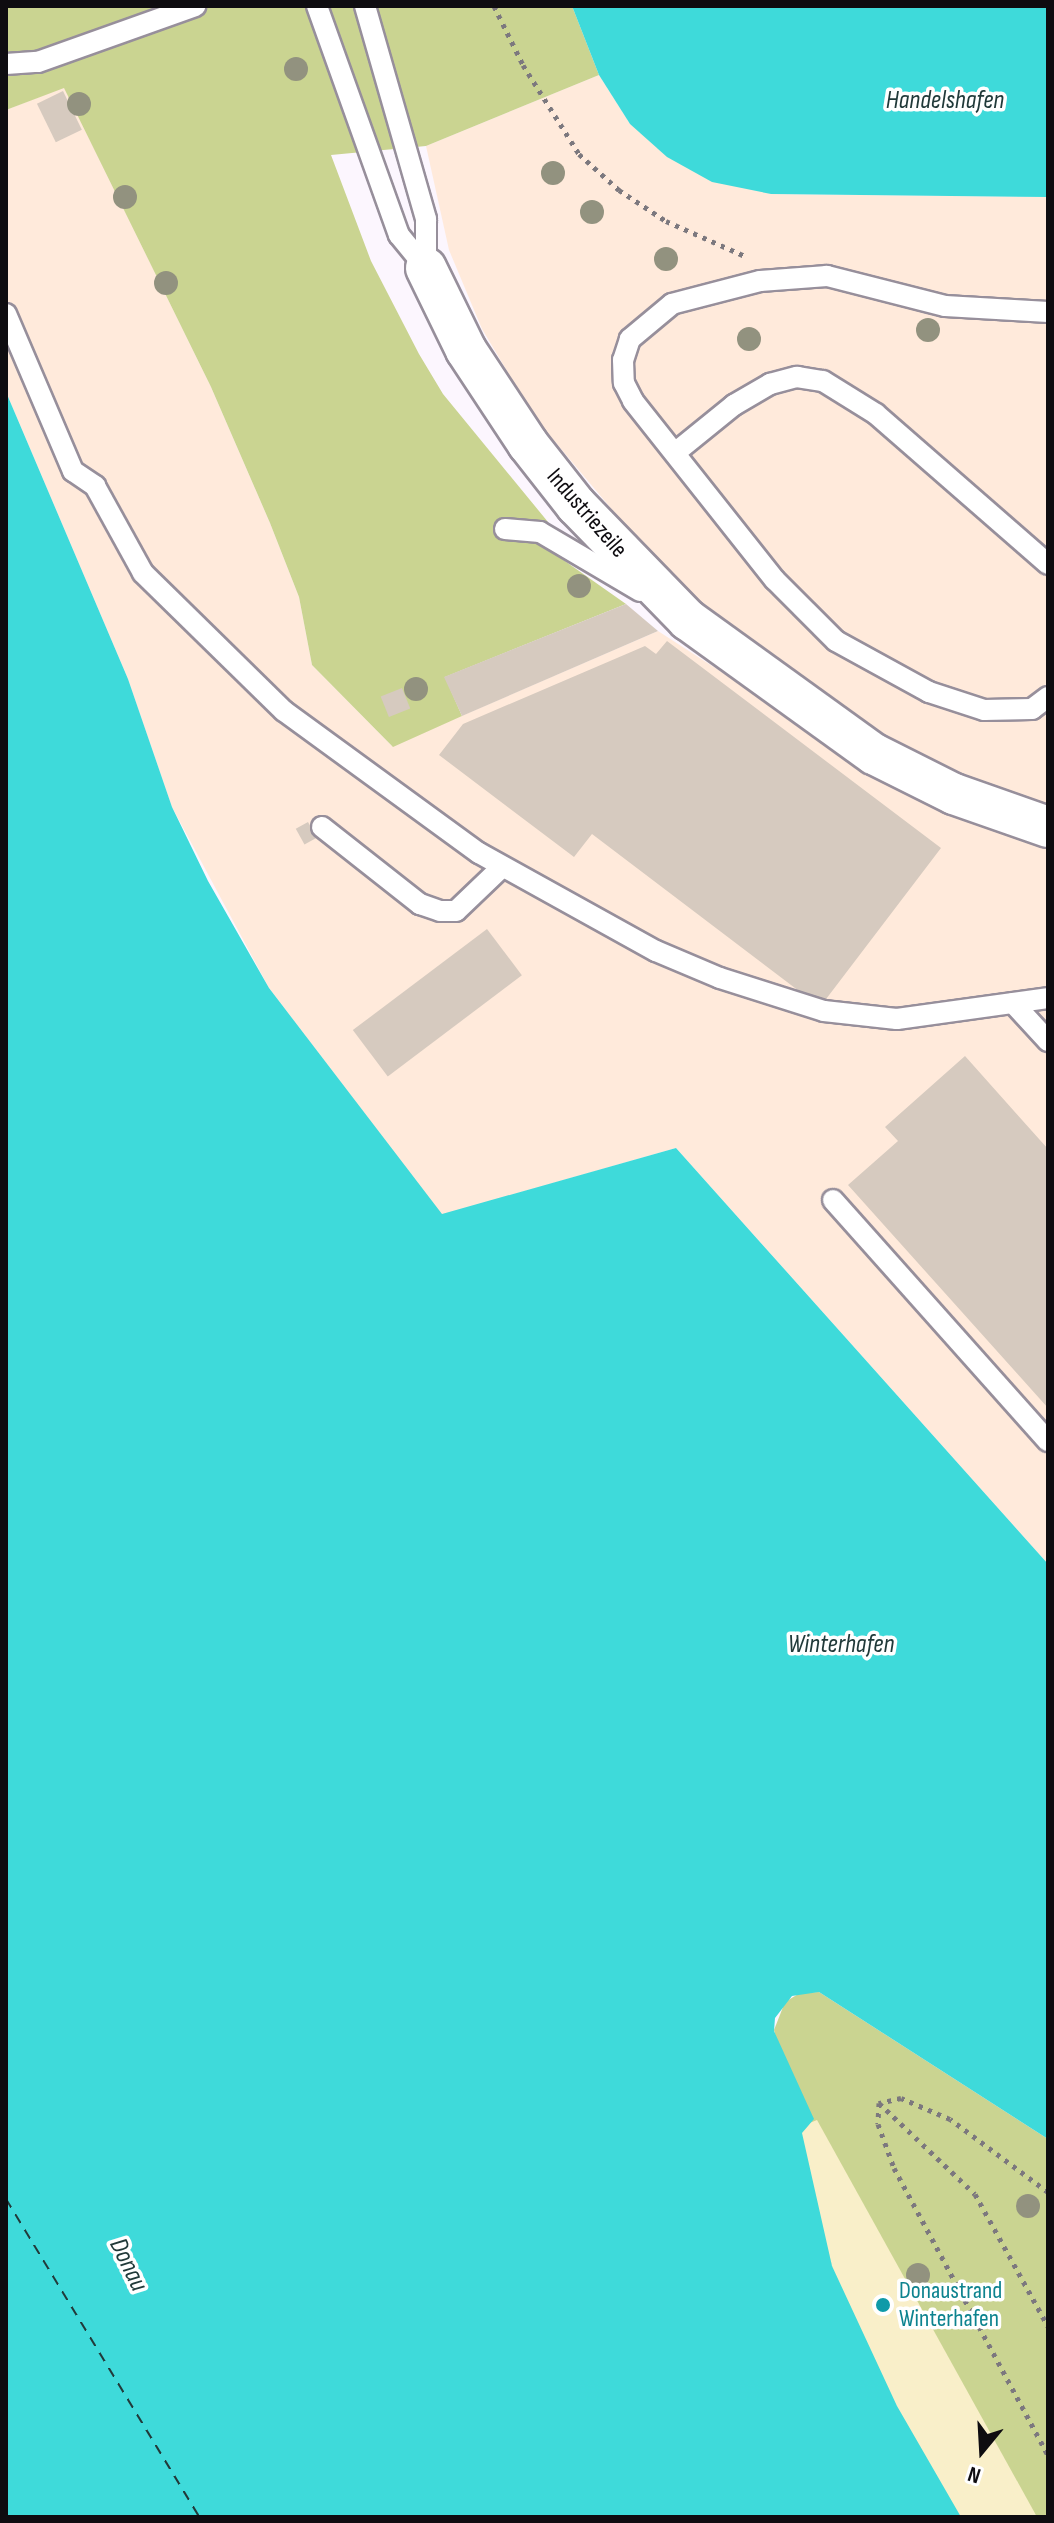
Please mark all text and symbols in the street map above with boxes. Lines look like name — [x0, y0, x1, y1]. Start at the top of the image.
water label: Handelshafen — [886, 85, 1004, 117]
street label: Industriezeile — [541, 463, 633, 563]
water label: Winterhafen — [788, 1629, 894, 1661]
water label: Donau — [102, 2233, 154, 2297]
place label: Donaustrand Winterhafen — [899, 2277, 1002, 2333]
marker: Donaustrand Winterhafen — [874, 2296, 892, 2314]
north arrow — [942, 2411, 1022, 2491]
text: N — [965, 2460, 984, 2489]

